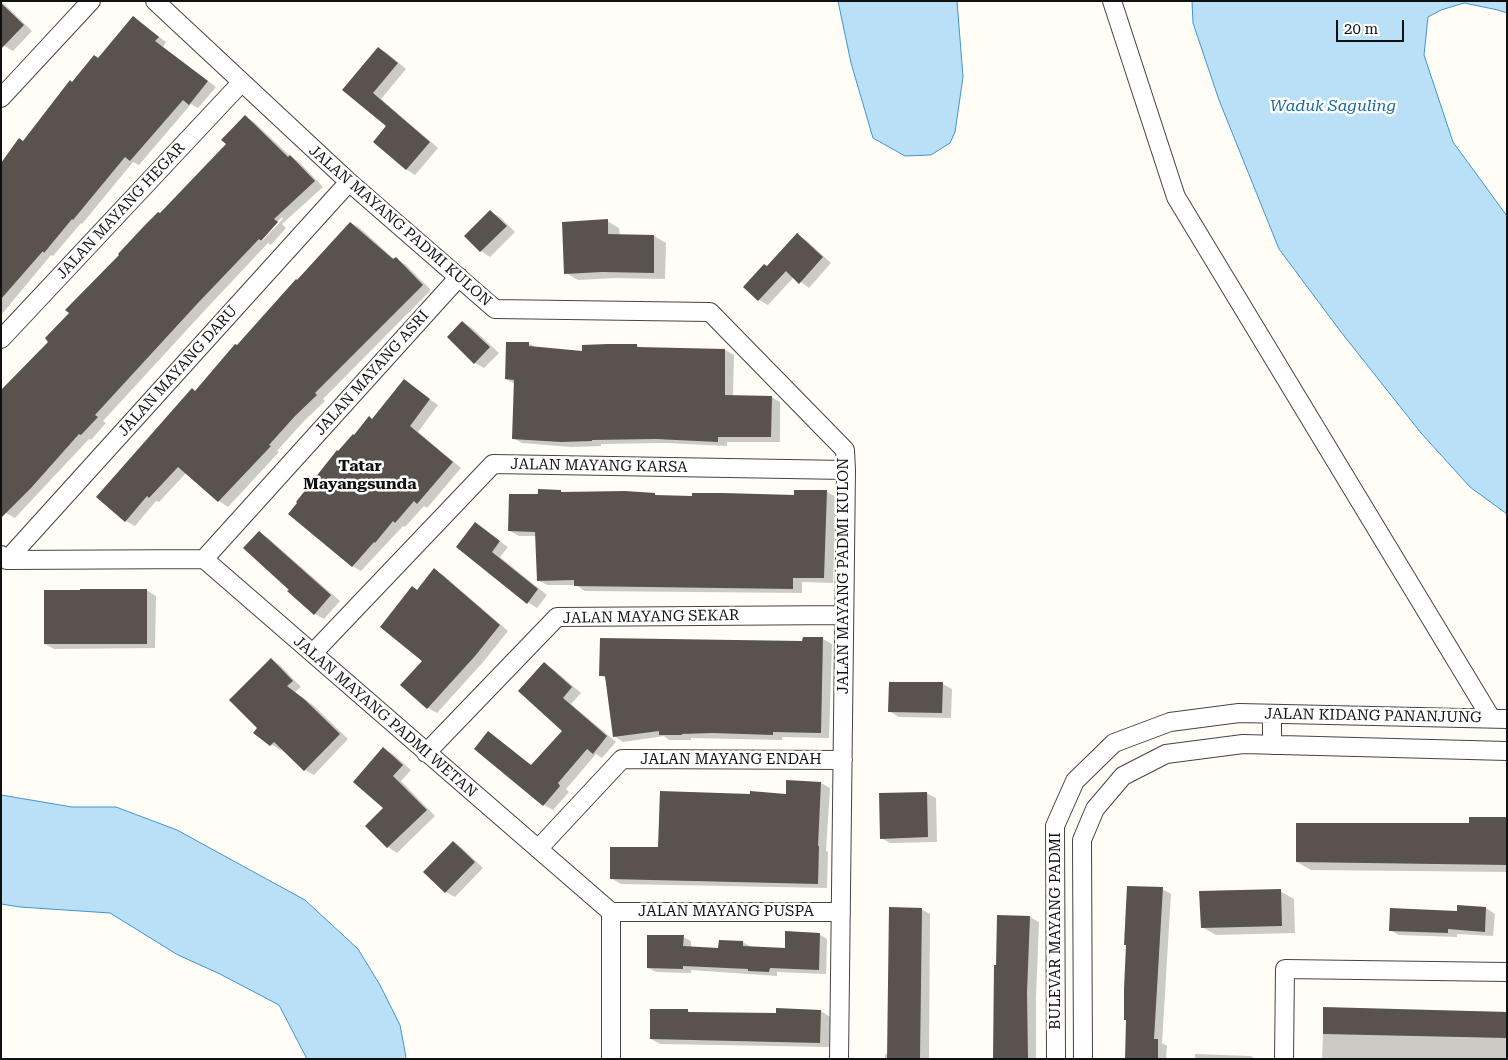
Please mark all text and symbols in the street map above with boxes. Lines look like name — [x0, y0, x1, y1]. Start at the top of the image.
scale bar — [1338, 10, 1406, 42]
text: 20 m — [1344, 20, 1378, 38]
water label: Waduk Saguling — [1270, 96, 1396, 116]
street label: JALAN MAYANG HEGAR — [53, 139, 189, 283]
street label: JALAN MAYANG PADMI KULON — [305, 142, 495, 310]
street label: JALAN MAYANG DARU — [115, 302, 241, 440]
street label: JALAN MAYANG ASRI — [311, 307, 433, 439]
street label: JALAN MAYANG KARSA — [510, 455, 688, 477]
district label: Tatar Mayangsunda — [303, 456, 417, 494]
street label: JALAN MAYANG PADMI KULON — [835, 458, 853, 694]
street label: JALAN MAYANG SEKAR — [563, 606, 739, 628]
street label: JALAN MAYANG PADMI WETAN — [290, 632, 480, 802]
street label: JALAN KIDANG PANANJUNG — [1264, 705, 1482, 727]
street label: JALAN MAYANG ENDAH — [640, 751, 822, 769]
street label: BULEVAR MAYANG PADMI — [1047, 832, 1065, 1030]
street label: JALAN MAYANG PUSPA — [638, 903, 814, 921]

